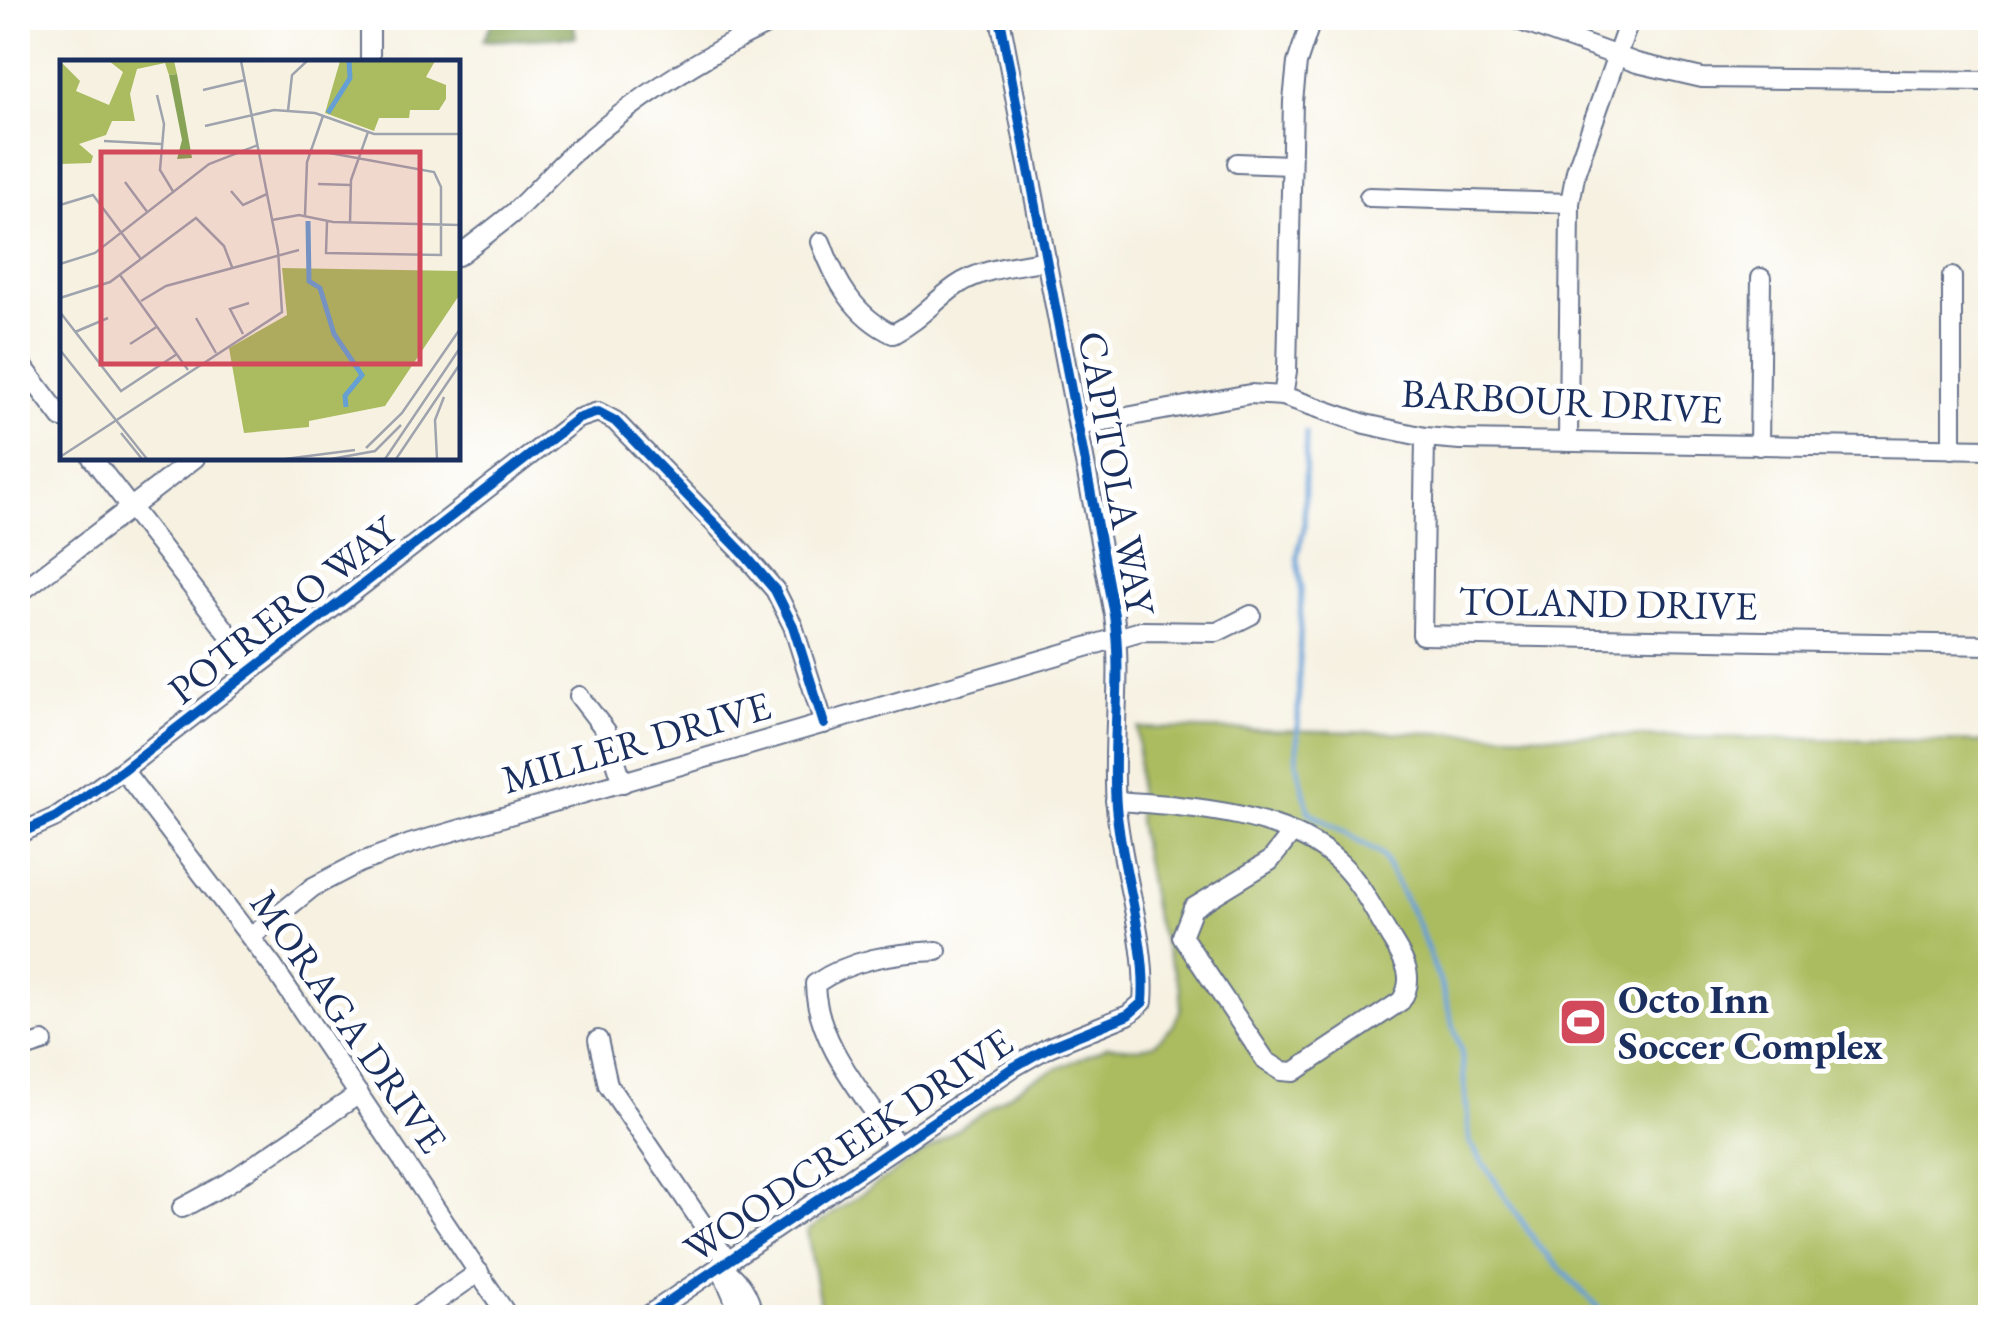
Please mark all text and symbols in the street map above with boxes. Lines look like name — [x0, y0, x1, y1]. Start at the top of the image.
inset map — [60, 60, 460, 460]
street label: CAPITOLA WAY — [1067, 327, 1168, 620]
street label: BARBOUR DRIVE — [1400, 367, 1724, 435]
street label: POTRERO WAY — [157, 503, 408, 715]
street label: TOLAND DRIVE — [1458, 574, 1758, 632]
street label: MILLER DRIVE — [496, 679, 776, 805]
street label: MORAGA DRIVE — [239, 879, 459, 1163]
place label: Octo Inn Soccer Complex — [1618, 973, 1883, 1071]
sports icon: Octo Inn Soccer Complex — [1557, 996, 1609, 1048]
street label: WOODCREEK DRIVE — [674, 1016, 1022, 1274]

